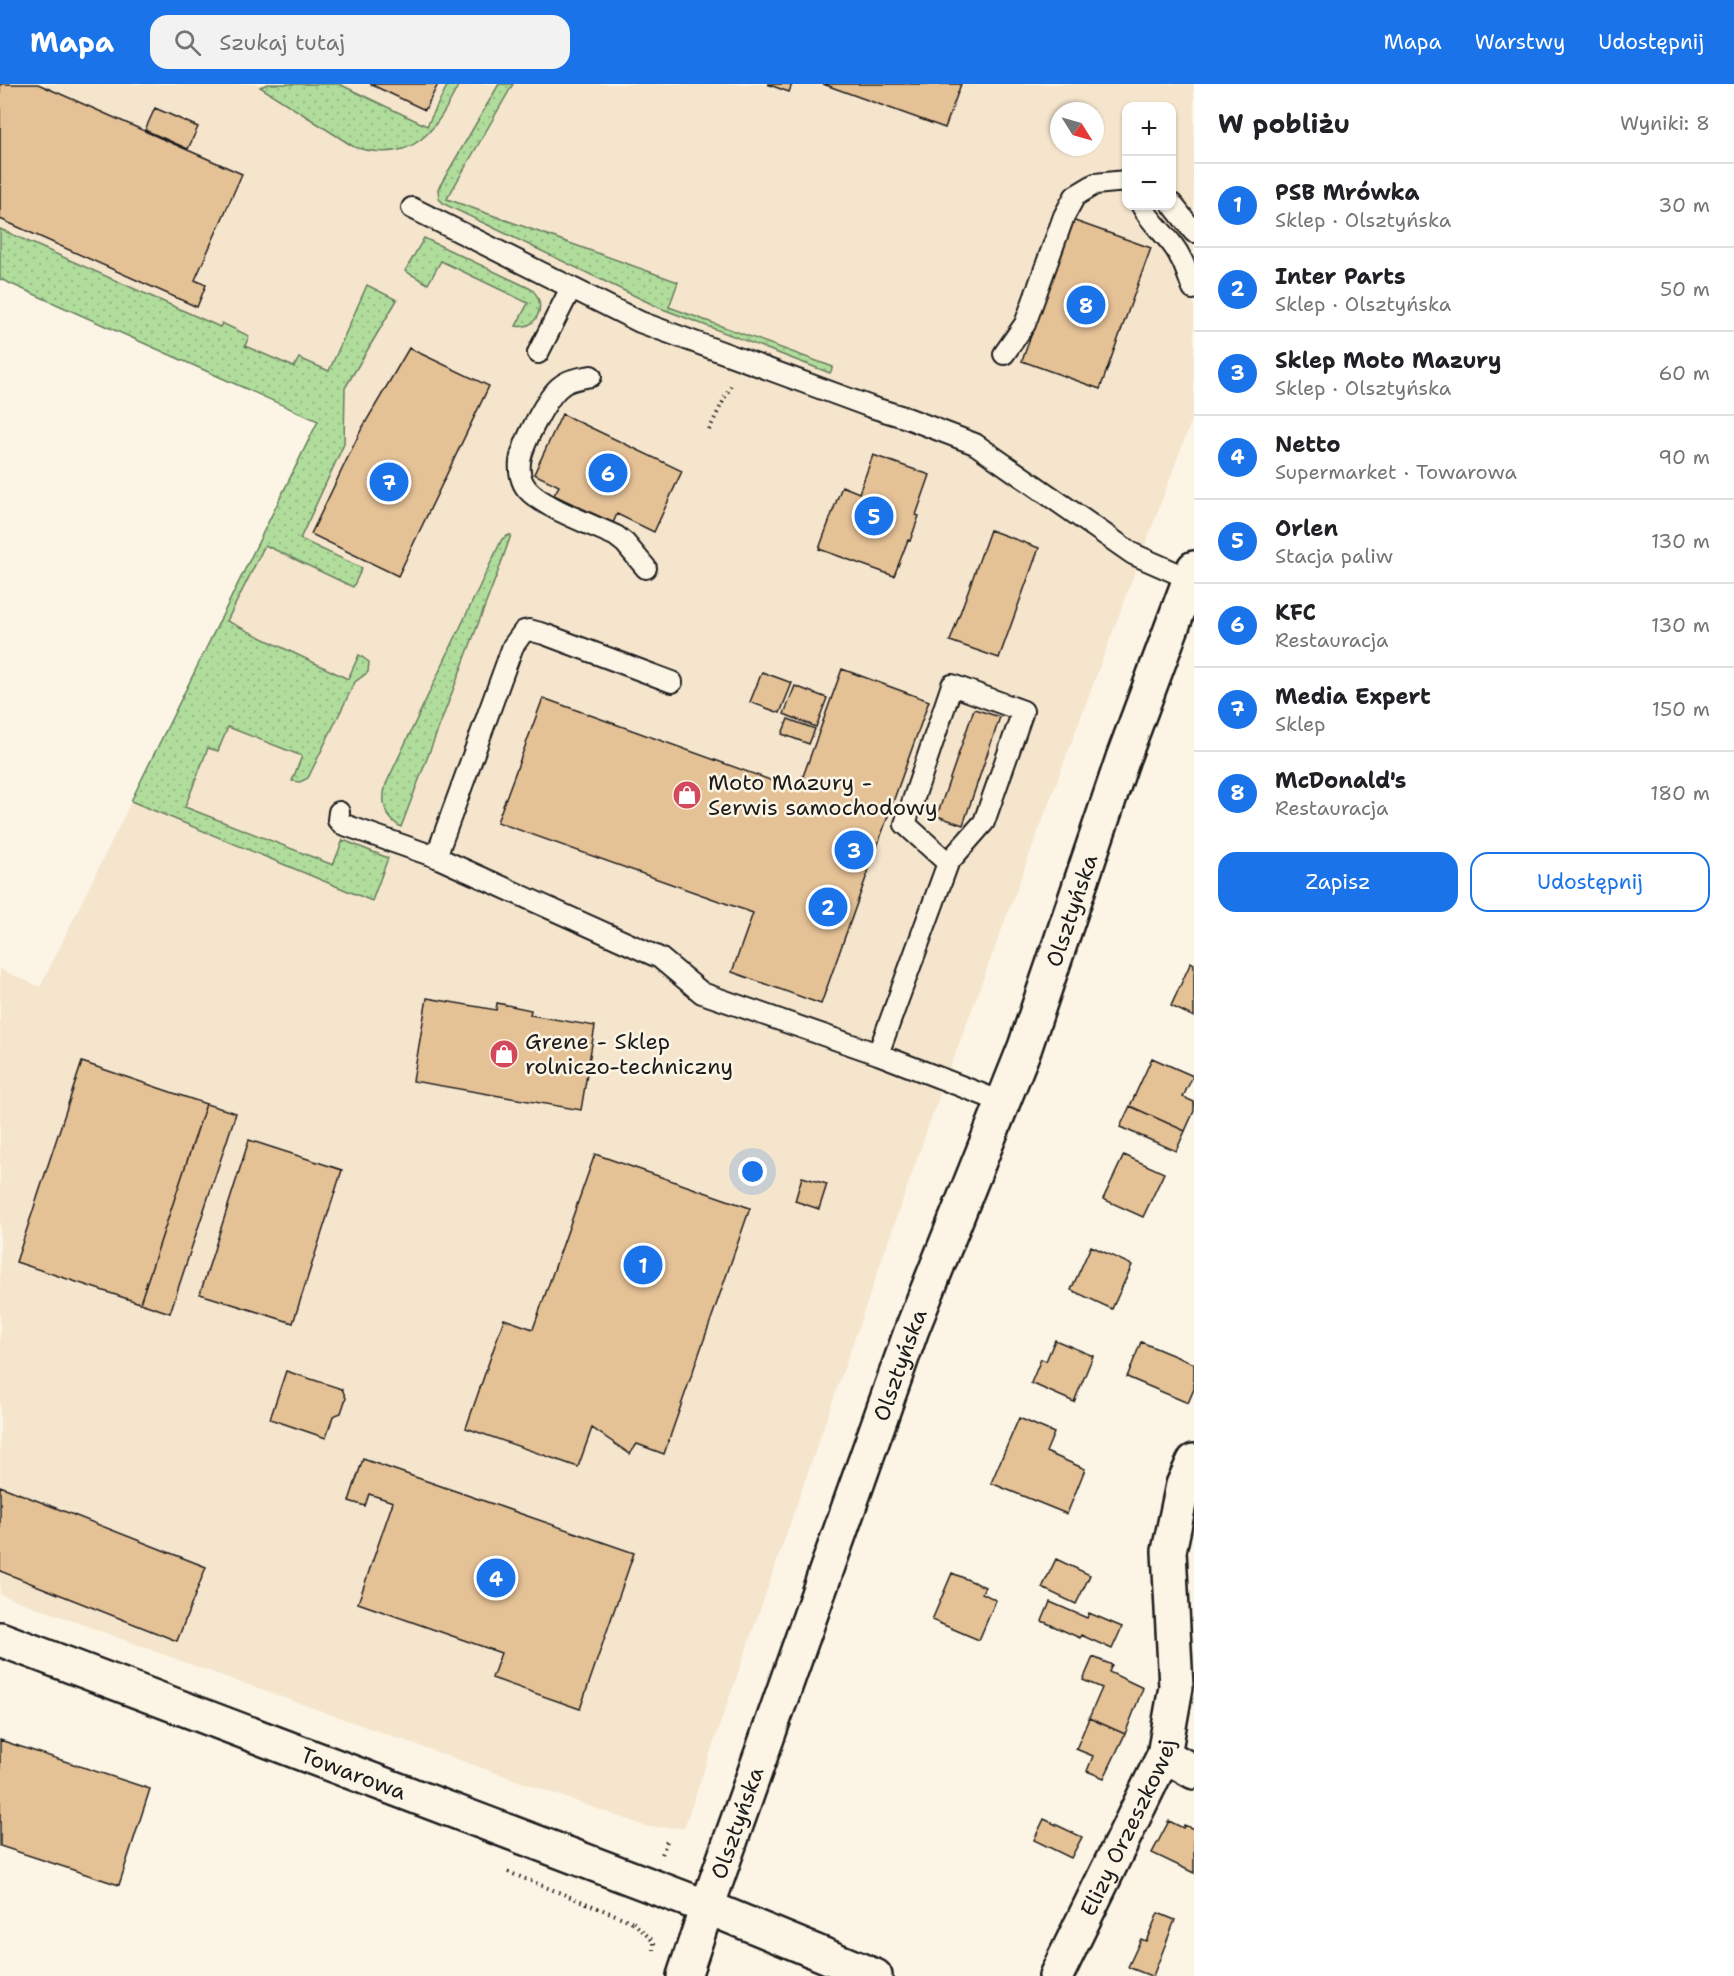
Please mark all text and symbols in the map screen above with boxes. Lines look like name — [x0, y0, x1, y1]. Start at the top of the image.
search box — [150, 15, 570, 69]
text: Mapa — [30, 23, 114, 61]
icon: search — [171, 26, 204, 59]
text: Szukaj tutaj — [219, 28, 345, 57]
text: Mapa — [1384, 28, 1442, 56]
text: Warstwy — [1475, 28, 1565, 56]
text: Udostępnij — [1598, 28, 1704, 56]
north arrow — [1050, 102, 1104, 156]
map controls — [1122, 102, 1176, 210]
button: + — [1122, 102, 1176, 156]
text: W pobliżu — [1218, 106, 1350, 141]
text: Wyniki: 8 — [1620, 110, 1710, 136]
button: − — [1122, 156, 1176, 210]
text: PSB Mrówka — [1275, 178, 1420, 207]
text: 1 — [1233, 192, 1242, 218]
text: 30 m — [1658, 192, 1710, 218]
text: Sklep · Olsztyńska — [1275, 207, 1451, 233]
text: Inter Parts — [1275, 262, 1406, 291]
text: 2 — [1231, 276, 1245, 302]
text: 50 m — [1660, 276, 1710, 302]
pin: 8 — [1066, 282, 1106, 328]
text: Sklep · Olsztyńska — [1275, 291, 1451, 317]
text: Sklep Moto Mazury — [1275, 346, 1501, 375]
text: 3 — [1231, 360, 1245, 386]
text: 60 m — [1658, 360, 1710, 386]
text: Sklep · Olsztyńska — [1275, 375, 1451, 401]
text: Netto — [1275, 430, 1341, 459]
text: 4 — [1231, 444, 1245, 470]
text: 90 m — [1658, 444, 1710, 470]
pin: 6 — [588, 450, 628, 496]
text: Supermarket · Towarowa — [1275, 459, 1517, 485]
pin: 7 — [370, 460, 408, 504]
pin: 5 — [854, 494, 894, 538]
text: Orlen — [1275, 514, 1338, 543]
text: 5 — [1231, 528, 1244, 554]
text: 130 m — [1651, 528, 1710, 554]
text: Stacja paliw — [1275, 543, 1393, 569]
text: KFC — [1275, 598, 1316, 627]
text: 6 — [1231, 612, 1245, 638]
text: 130 m — [1651, 612, 1710, 638]
text: Restauracja — [1275, 627, 1389, 653]
text: Media Expert — [1275, 682, 1431, 711]
text: 7 — [1231, 696, 1245, 722]
text: 150 m — [1652, 696, 1710, 722]
text: Sklep — [1275, 711, 1326, 737]
text: McDonald's — [1275, 766, 1406, 795]
place label: Moto Mazury - Serwis samochodowy — [708, 768, 938, 822]
shop icon: Moto Mazury - Serwis samochodowy — [671, 779, 703, 811]
text: 8 — [1231, 780, 1245, 806]
text: 180 m — [1650, 780, 1710, 806]
text: Restauracja — [1275, 795, 1389, 821]
pin: 3 — [834, 828, 874, 873]
street label: Olsztyńska — [1039, 850, 1104, 971]
button: Zapisz — [1218, 852, 1458, 912]
button: Udostępnij — [1470, 852, 1710, 912]
pin: 2 — [808, 884, 848, 930]
place label: Grene - Sklep rolniczo-techniczny — [525, 1027, 733, 1081]
shop icon: Grene - Sklep rolniczo-techniczny — [488, 1038, 520, 1070]
your location — [738, 1157, 767, 1186]
pin: 1 — [624, 1242, 662, 1288]
street label: Olsztyńska — [866, 1304, 933, 1425]
pin: 4 — [476, 1556, 516, 1600]
street label: Elizy Orzeszkowej — [1073, 1737, 1181, 1921]
street label: Towarowa — [296, 1740, 411, 1806]
street label: Olsztyńska — [704, 1763, 770, 1883]

